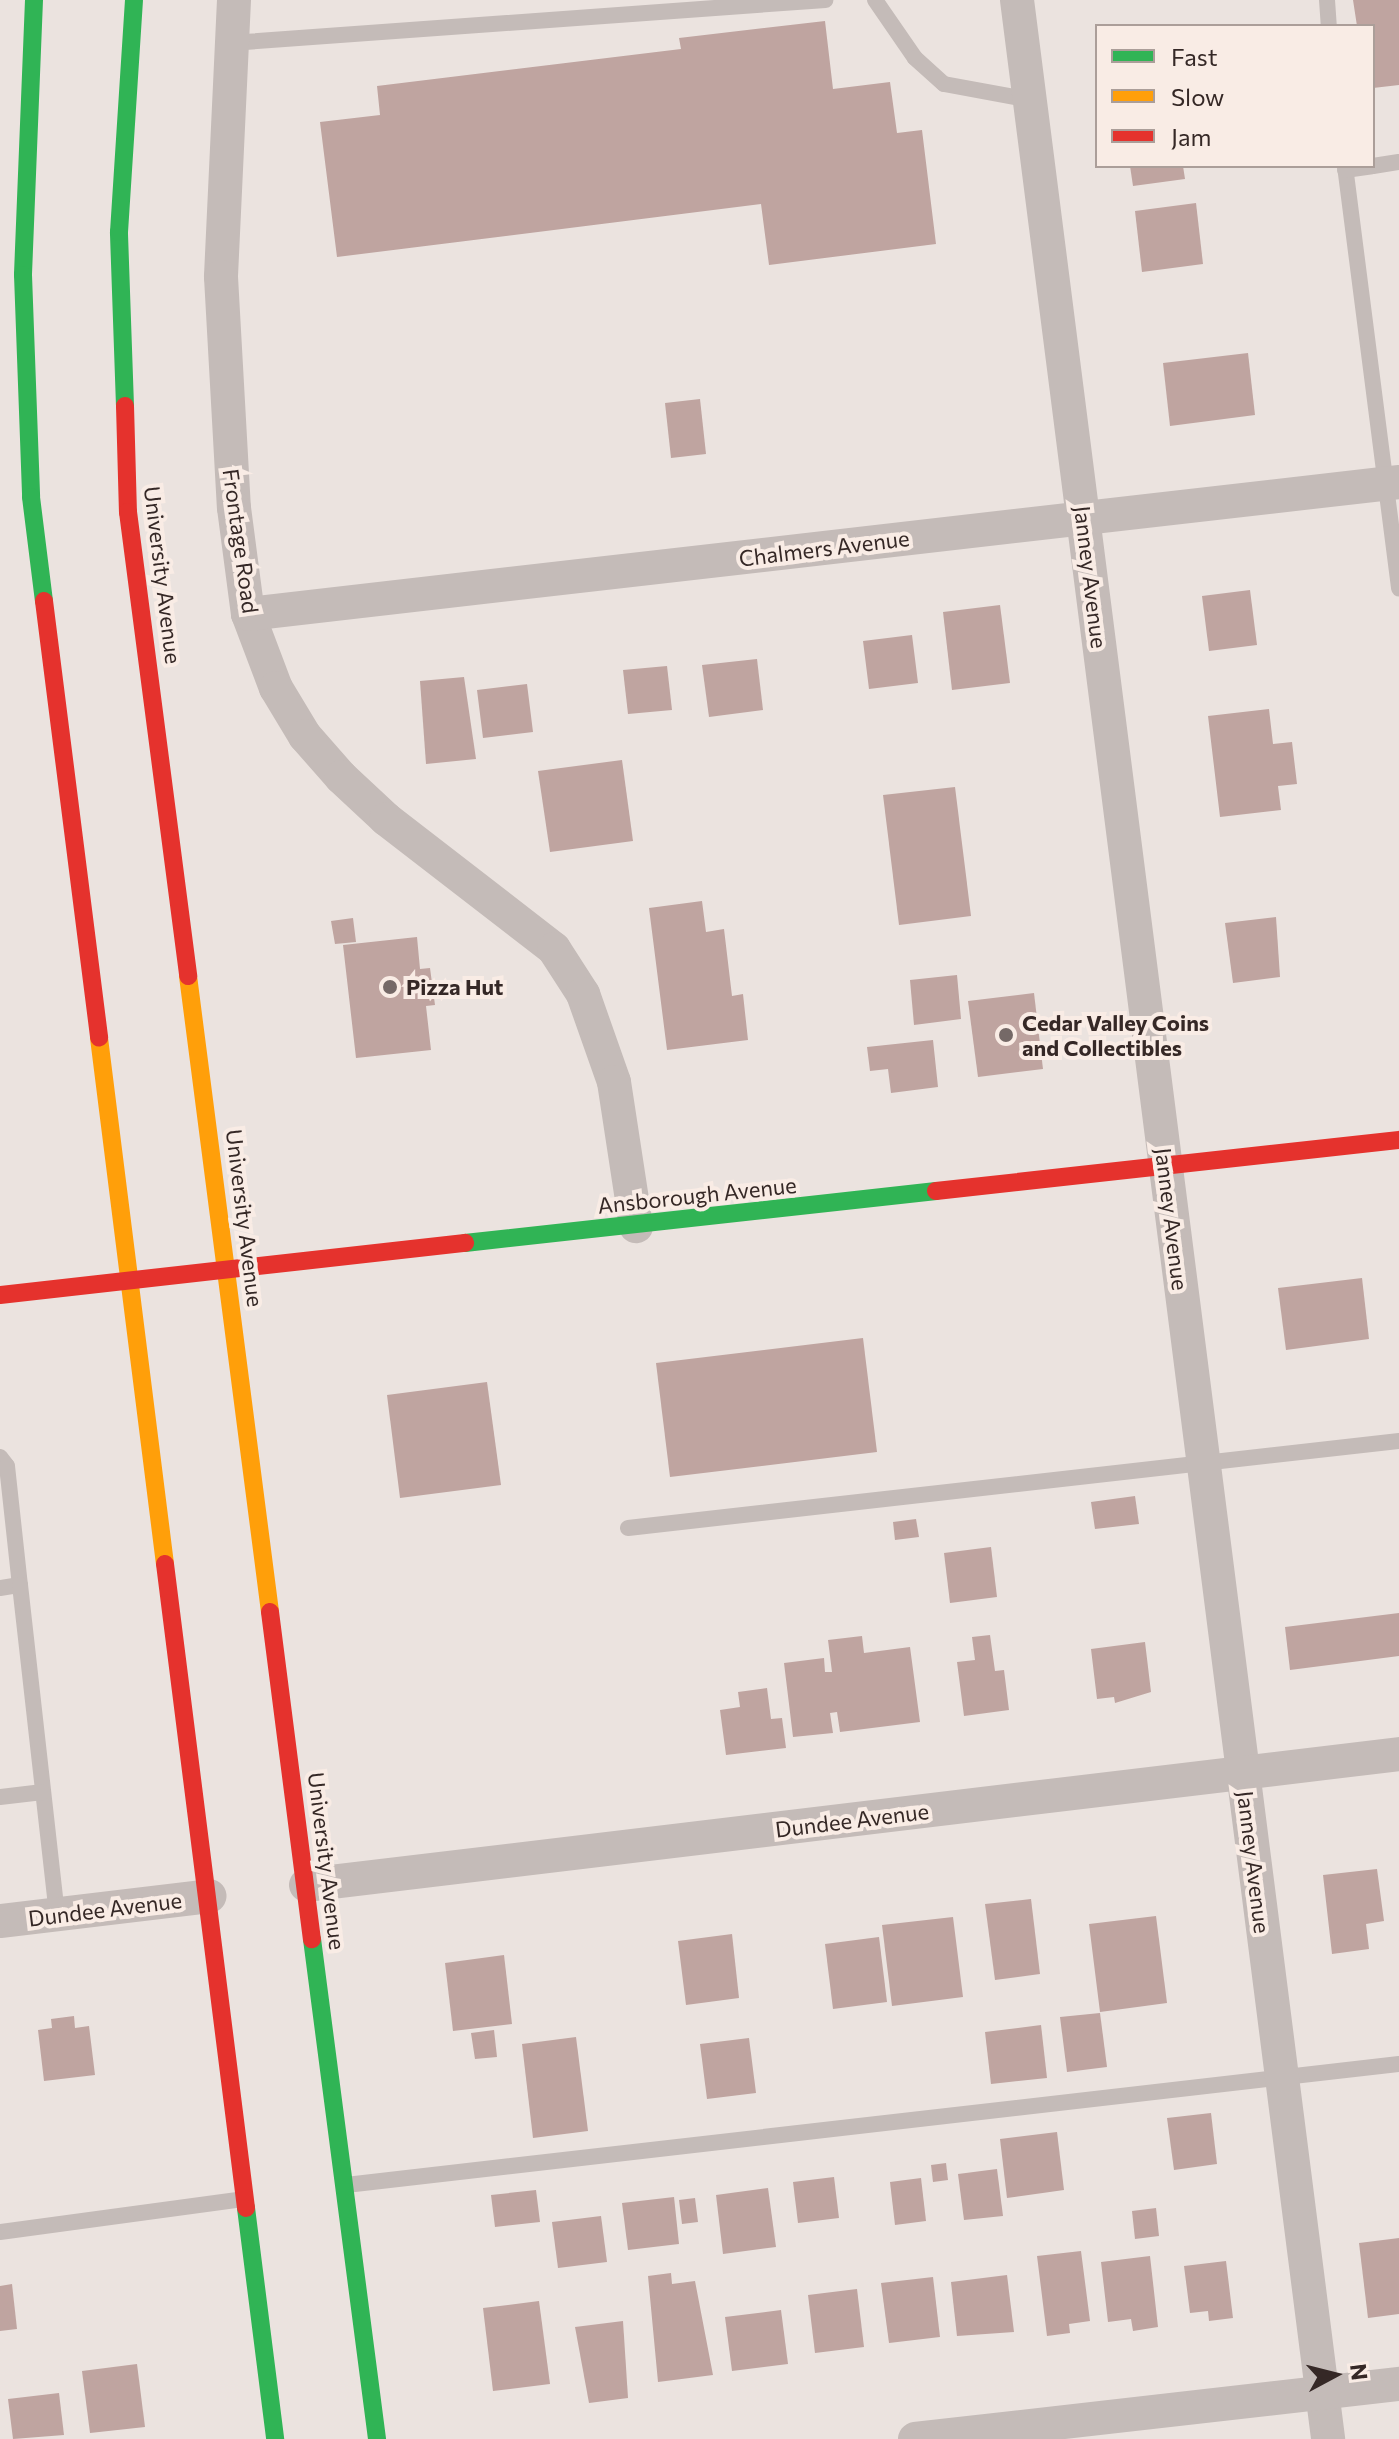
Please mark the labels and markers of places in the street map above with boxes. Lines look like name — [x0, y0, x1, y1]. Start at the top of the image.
place label: Pizza Hut — [406, 974, 503, 1000]
marker: Pizza Hut — [381, 978, 399, 996]
place label: Cedar Valley Coins and Collectibles — [1022, 1009, 1209, 1060]
marker: Cedar Valley Coins and Collectibles — [997, 1026, 1015, 1044]

